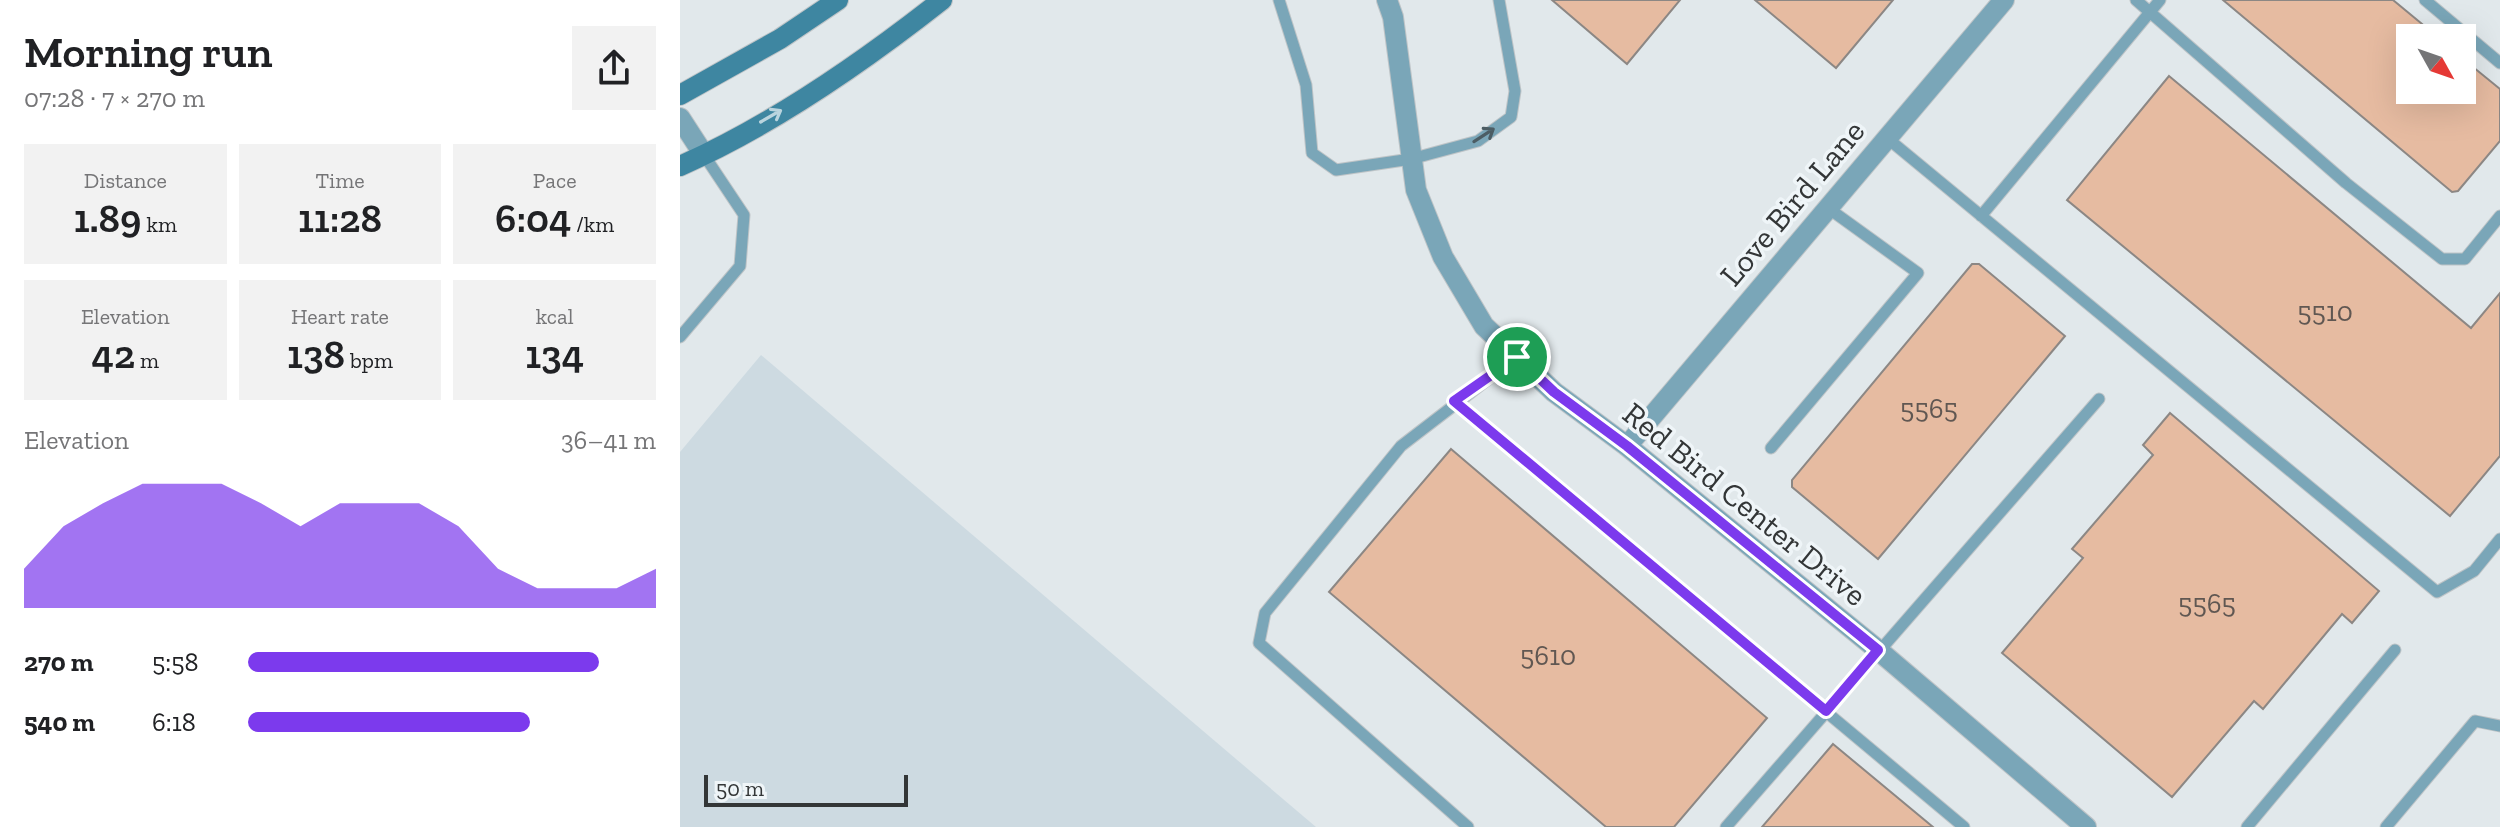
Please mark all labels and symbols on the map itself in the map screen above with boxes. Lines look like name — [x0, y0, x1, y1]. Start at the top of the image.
north arrow — [2396, 24, 2476, 104]
one-way arrow — [759, 108, 782, 124]
street label: Love Bird Lane — [1712, 113, 1872, 293]
one-way arrow — [1473, 127, 1495, 144]
house number: 5510 — [2297, 295, 2353, 328]
pin — [1483, 323, 1551, 391]
house number: 5565 — [1900, 392, 1958, 425]
street label: Red Bird Center Drive — [1616, 394, 1874, 614]
house number: 5565 — [2178, 587, 2236, 620]
house number: 5610 — [1520, 639, 1576, 672]
scale bar — [704, 771, 908, 807]

